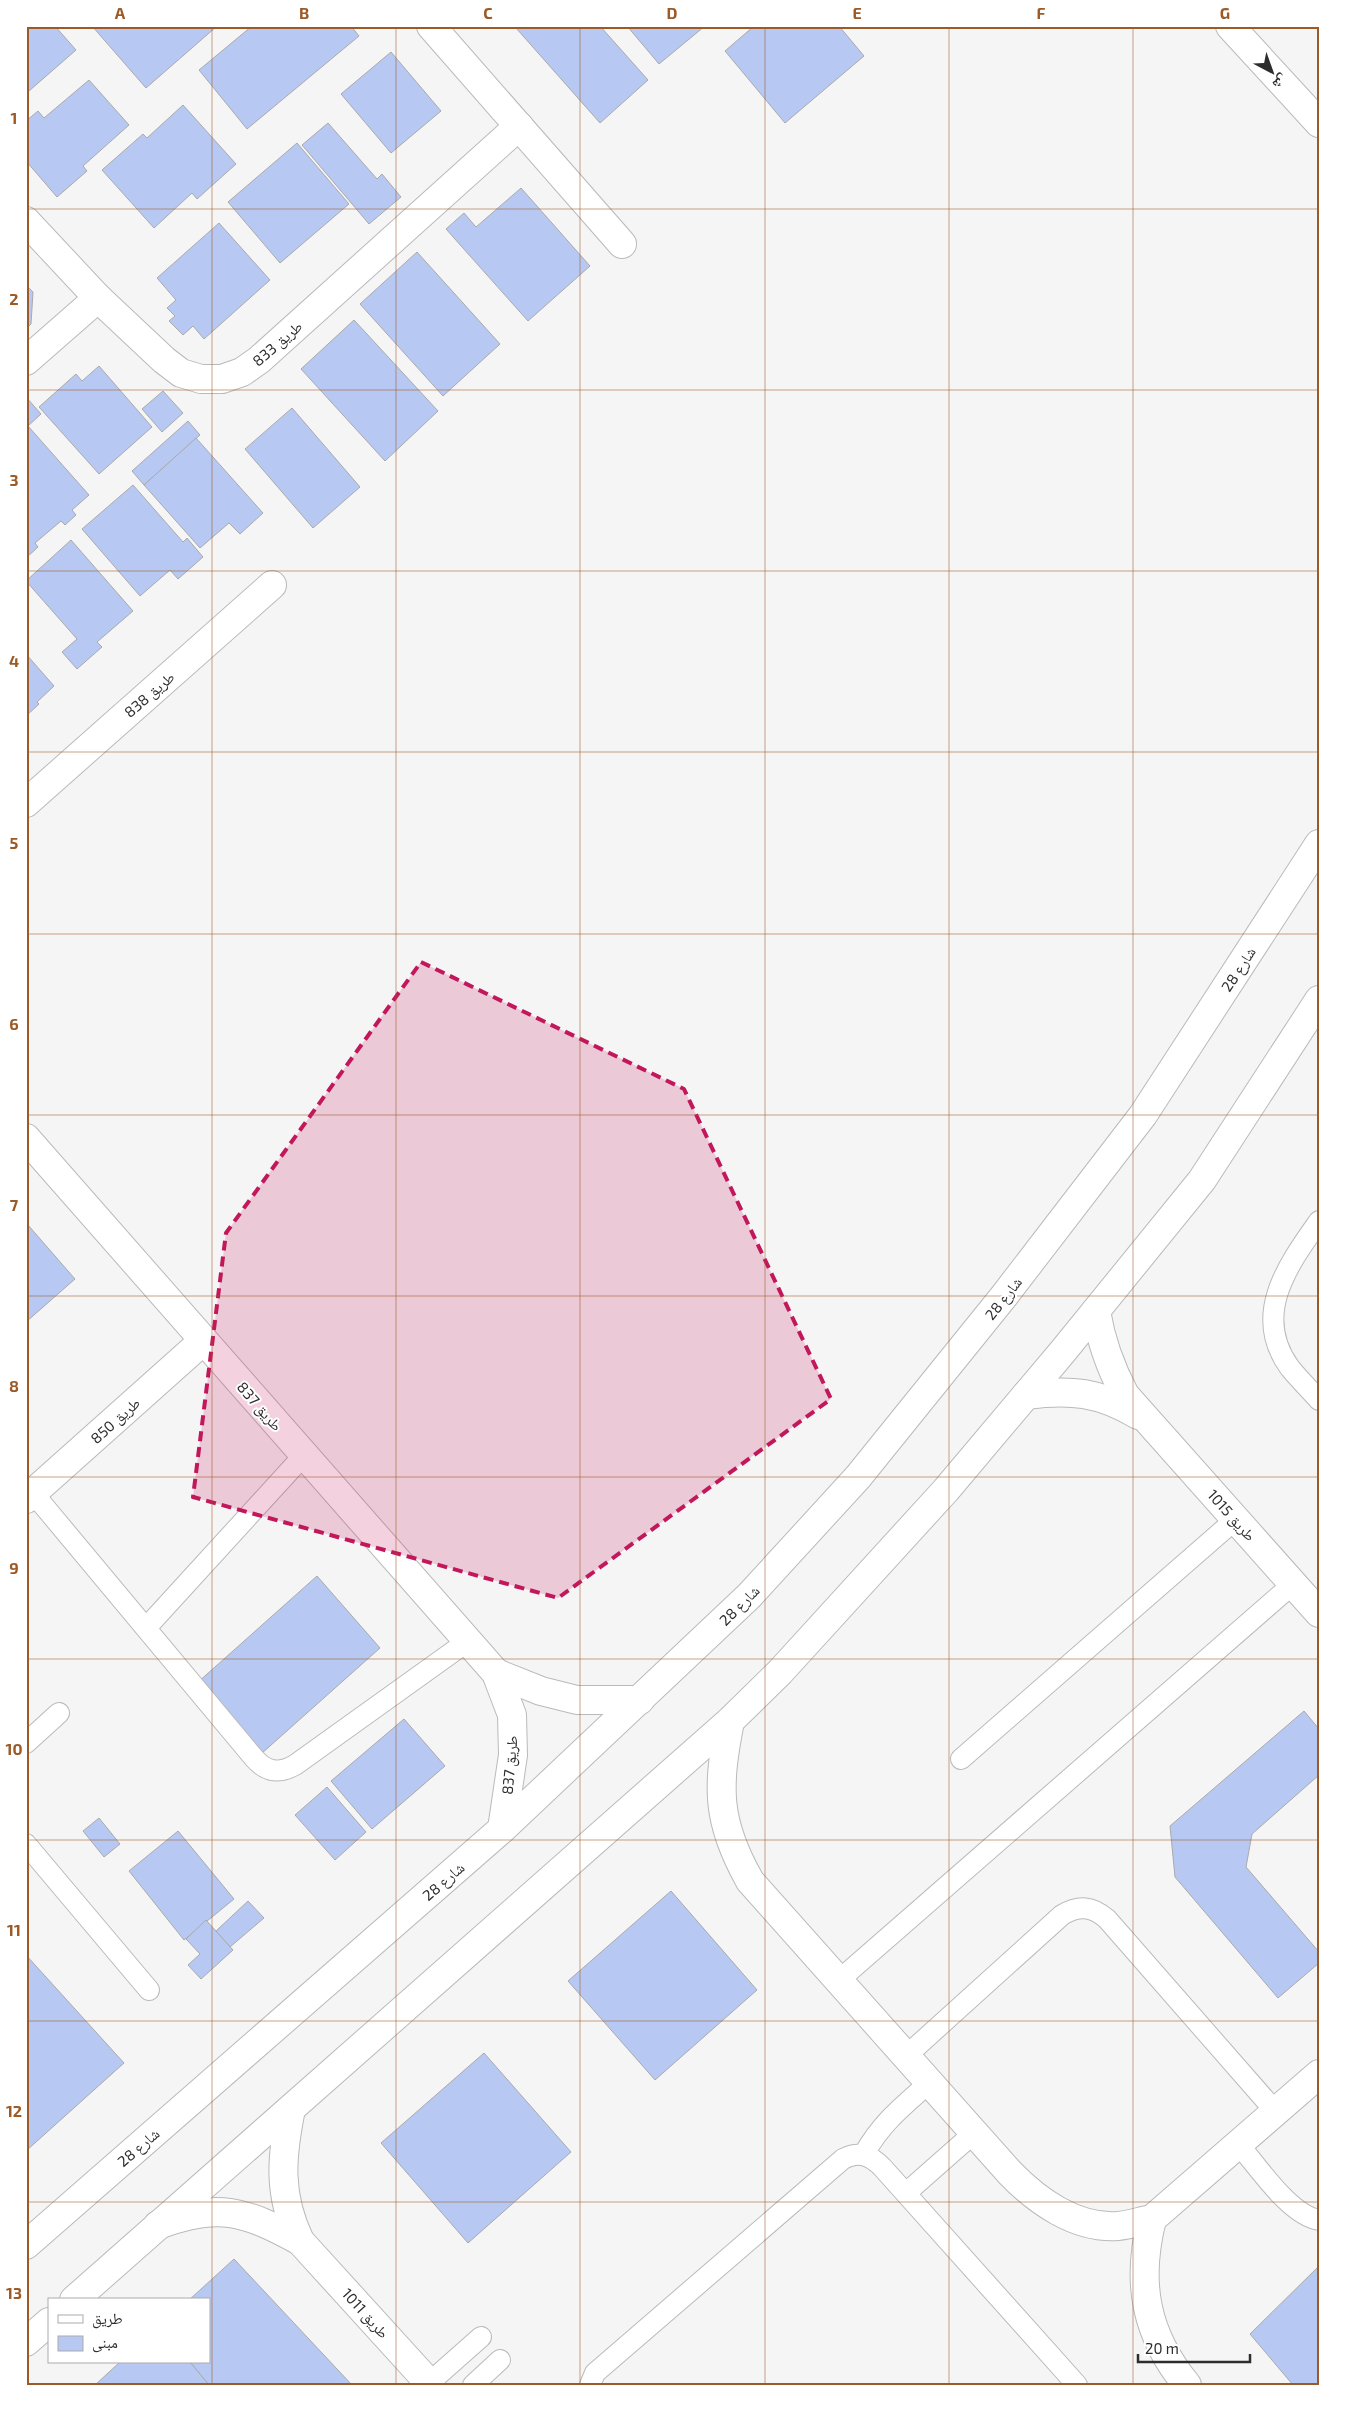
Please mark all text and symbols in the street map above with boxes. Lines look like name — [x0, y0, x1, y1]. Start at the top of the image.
text: A — [115, 3, 126, 22]
text: B — [299, 3, 309, 22]
text: C — [483, 3, 493, 22]
text: D — [667, 3, 678, 22]
text: E — [852, 3, 862, 22]
text: F — [1037, 3, 1046, 22]
text: G — [1220, 3, 1230, 22]
north arrow — [1248, 48, 1298, 98]
text: ش — [1269, 70, 1292, 94]
text: 1 — [11, 108, 17, 127]
text: 2 — [9, 289, 19, 308]
street label: طريق 833 — [248, 317, 307, 371]
text: 3 — [9, 470, 19, 489]
text: 4 — [9, 651, 19, 670]
street label: طريق 838 — [120, 667, 179, 722]
text: 5 — [10, 833, 19, 852]
street label: شارع 28 — [1217, 943, 1261, 996]
text: 6 — [9, 1014, 19, 1033]
text: 7 — [10, 1195, 19, 1214]
street label: شارع 28 — [981, 1273, 1027, 1324]
text: 8 — [9, 1376, 19, 1395]
street label: طريق 837 — [232, 1378, 286, 1436]
street label: طريق 850 — [87, 1393, 145, 1448]
street label: طريق 1015 — [1203, 1486, 1260, 1546]
text: 9 — [9, 1558, 19, 1577]
street label: شارع 28 — [715, 1581, 764, 1630]
street label: طريق 837 — [497, 1735, 523, 1795]
text: 10 — [5, 1739, 23, 1758]
street label: شارع 28 — [418, 1858, 469, 1906]
text: 11 — [7, 1920, 21, 1939]
text: 12 — [6, 2101, 22, 2120]
street label: شارع 28 — [113, 2124, 164, 2172]
text: 13 — [6, 2283, 22, 2302]
street label: طريق 1011 — [337, 2284, 393, 2343]
legend — [48, 2298, 210, 2364]
text: طريق — [92, 2309, 123, 2329]
scale bar — [1138, 2331, 1250, 2363]
text: مبنى — [92, 2333, 118, 2353]
text: 20 m — [1145, 2339, 1179, 2357]

